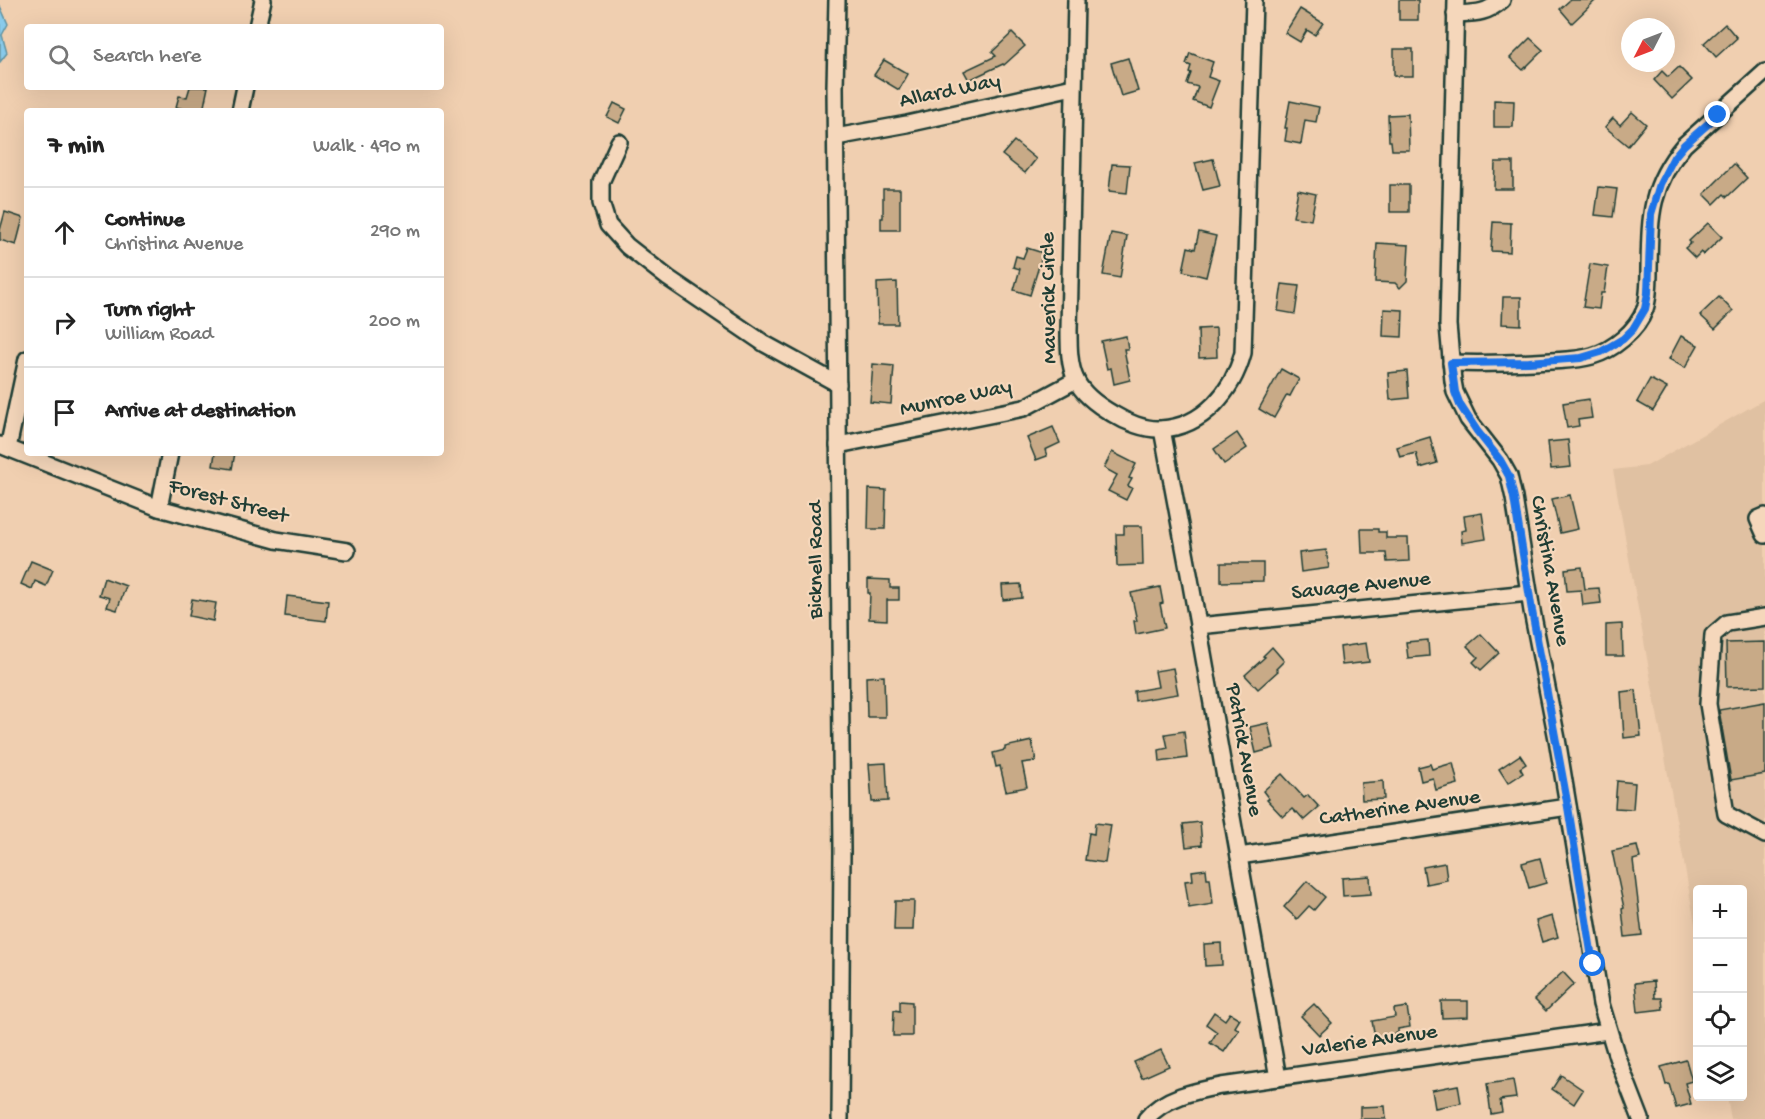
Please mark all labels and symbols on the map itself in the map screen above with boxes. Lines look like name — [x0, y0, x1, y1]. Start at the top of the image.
north arrow — [1621, 18, 1675, 72]
street label: Allard Way — [897, 69, 1003, 115]
route end — [1704, 101, 1730, 127]
street label: Maverick Circle — [1036, 231, 1064, 364]
street label: Munroe Way — [898, 374, 1014, 424]
street label: Forest Street — [164, 473, 293, 531]
street label: Christina Avenue — [1523, 494, 1575, 649]
street label: Bicknell Road — [804, 499, 830, 620]
street label: Savage Avenue — [1290, 567, 1432, 607]
street label: Patrick Avenue — [1218, 681, 1268, 819]
street label: Catherine Avenue — [1318, 785, 1483, 833]
route start — [1579, 950, 1605, 976]
street label: Valerie Avenue — [1300, 1020, 1440, 1064]

